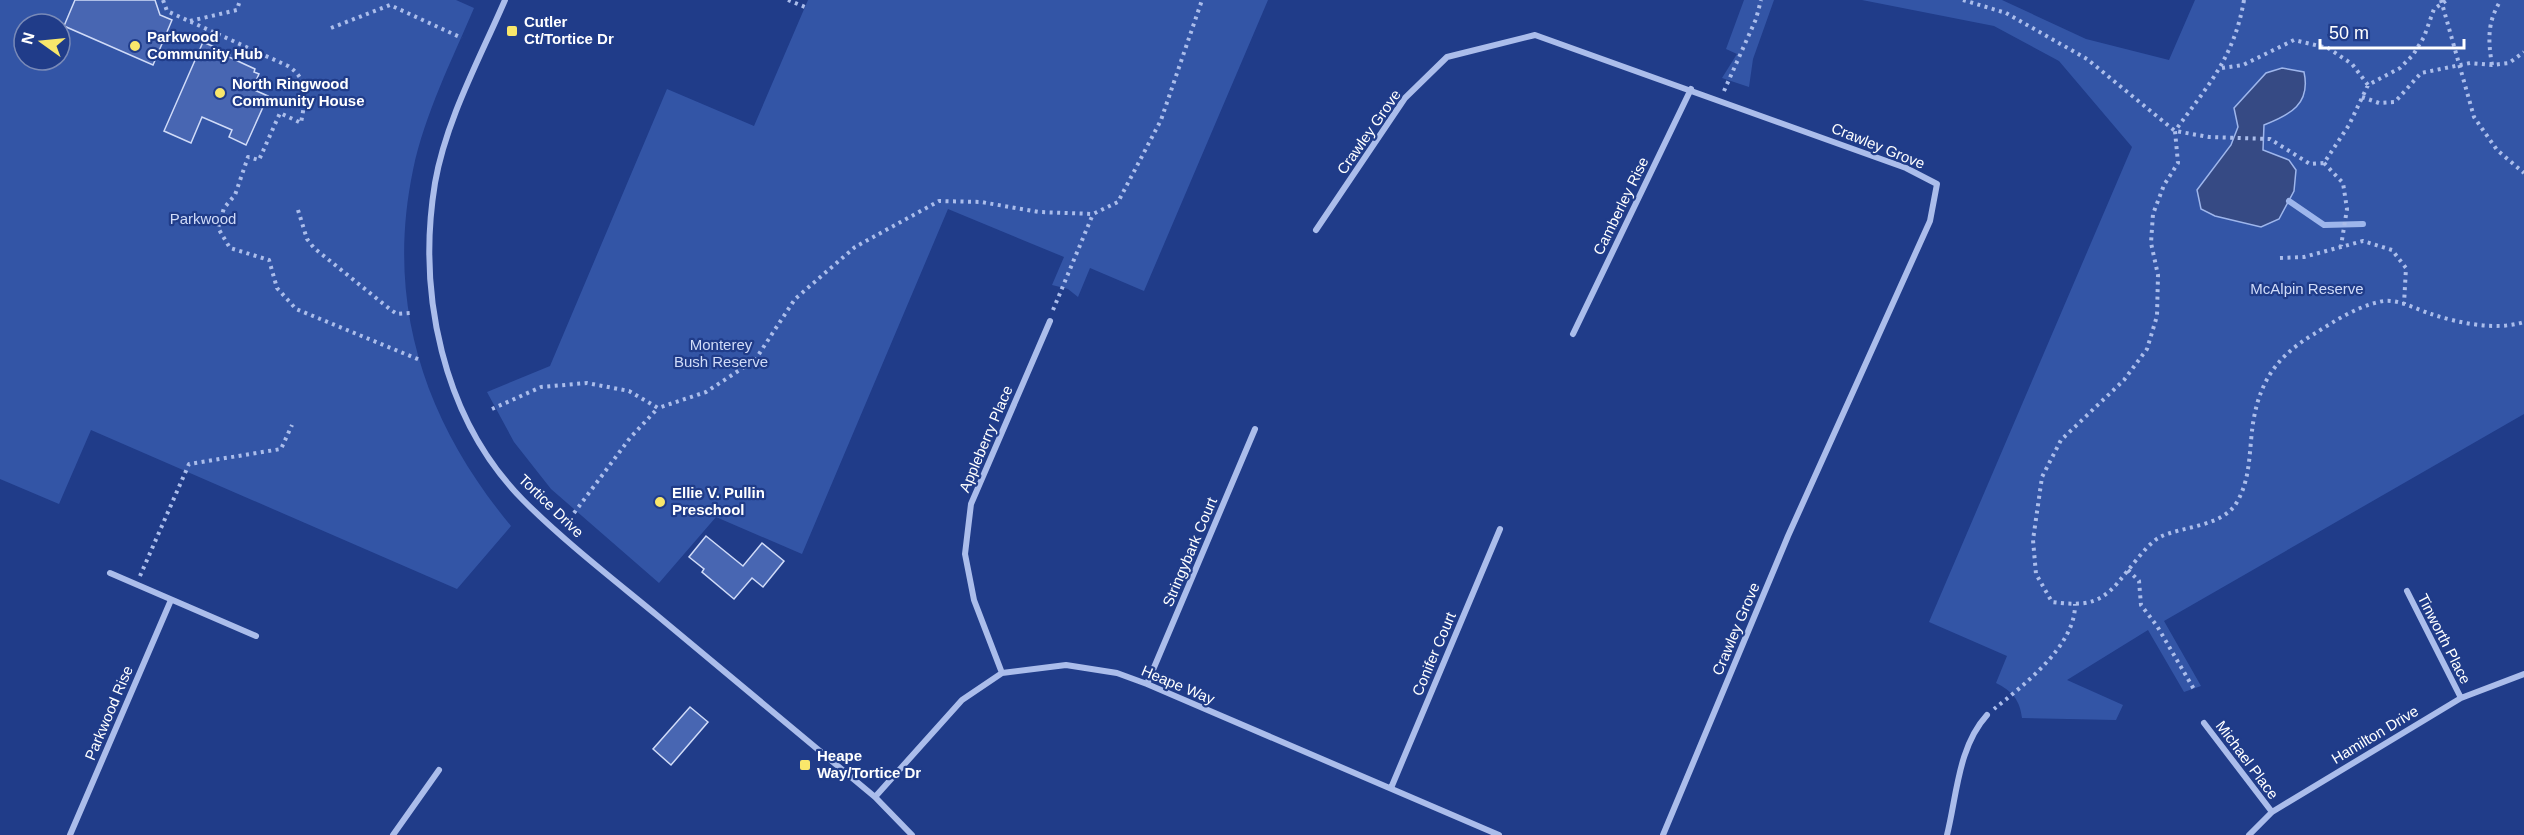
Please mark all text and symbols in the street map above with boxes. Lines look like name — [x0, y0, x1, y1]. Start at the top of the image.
north arrow — [12, 12, 72, 72]
scale bar — [2320, 12, 2464, 50]
place label: Cutler Ct/Tortice Dr — [524, 13, 614, 47]
text: 50 m — [2329, 23, 2369, 43]
marker: Cutler Ct/Tortice Dr — [505, 24, 519, 38]
place label: Parkwood Community Hub — [147, 28, 263, 62]
text: N — [18, 30, 38, 46]
marker: Parkwood Community Hub — [128, 39, 142, 53]
place label: North Ringwood Community House — [232, 75, 365, 109]
marker: North Ringwood Community House — [213, 86, 227, 100]
street label: Crawley Grove — [1333, 86, 1404, 177]
street label: Crawley Grove — [1829, 119, 1927, 172]
street label: Camberley Rise — [1590, 154, 1652, 257]
park label: Parkwood — [170, 210, 236, 227]
park label: McAlpin Reserve — [2250, 280, 2364, 297]
park label: Monterey Bush Reserve — [674, 336, 768, 370]
street label: Appleberry Place — [955, 383, 1016, 495]
street label: Tortice Drive — [515, 471, 587, 541]
place label: Ellie V. Pullin Preschool — [672, 484, 765, 518]
street label: Stringybark Court — [1159, 494, 1220, 609]
marker: Ellie V. Pullin Preschool — [653, 495, 667, 509]
street label: Crawley Grove — [1708, 580, 1763, 678]
street label: Tinworth Place — [2414, 591, 2474, 687]
street label: Conifer Court — [1408, 609, 1459, 698]
street label: Heape Way — [1139, 662, 1218, 708]
street label: Parkwood Rise — [81, 663, 136, 763]
street label: Hamilton Drive — [2328, 702, 2421, 767]
street label: Michael Place — [2213, 717, 2282, 802]
place label: Heape Way/Tortice Dr — [817, 747, 921, 781]
marker: Heape Way/Tortice Dr — [798, 758, 812, 772]

